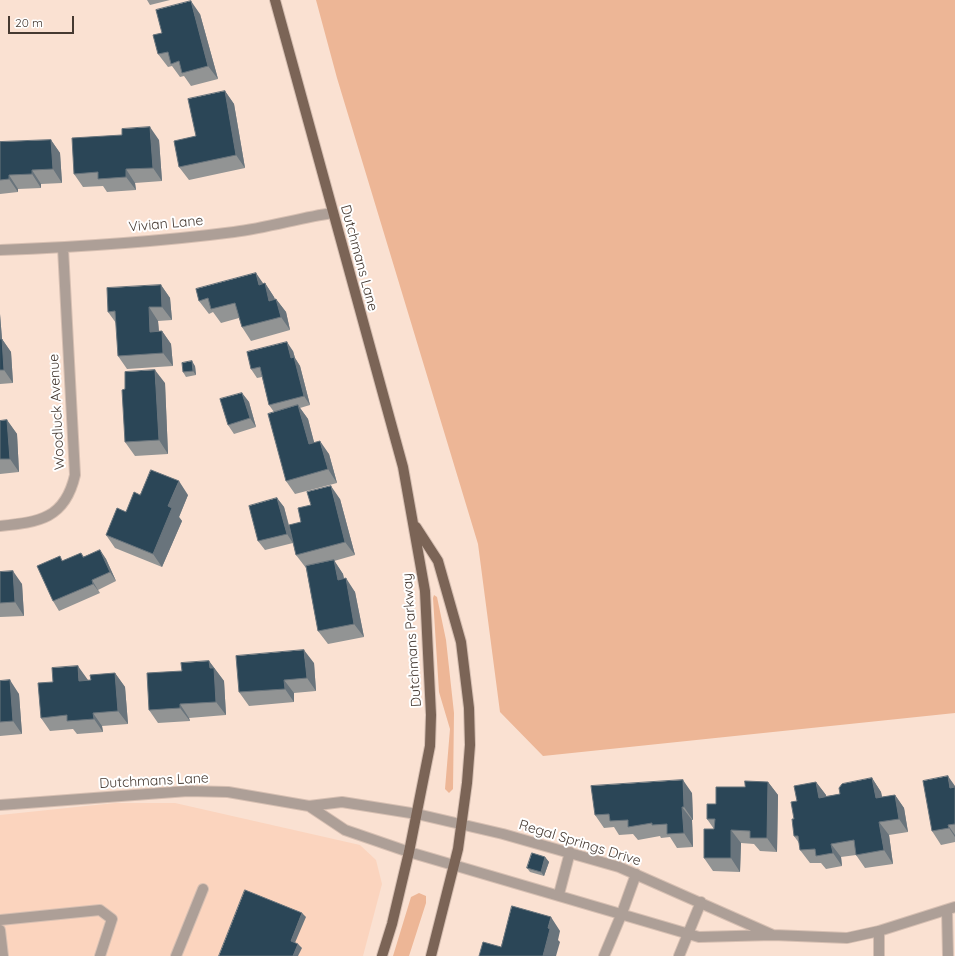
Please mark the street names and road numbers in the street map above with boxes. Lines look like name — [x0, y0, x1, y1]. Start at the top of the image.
street label: Dutchmans Lane — [337, 203, 381, 313]
street label: Vivian Lane — [128, 212, 204, 236]
street label: Woodluck Avenue — [46, 354, 68, 470]
street label: Dutchmans Parkway — [399, 572, 425, 708]
street label: Dutchmans Lane — [99, 770, 209, 792]
street label: Regal Springs Drive — [517, 816, 643, 870]

